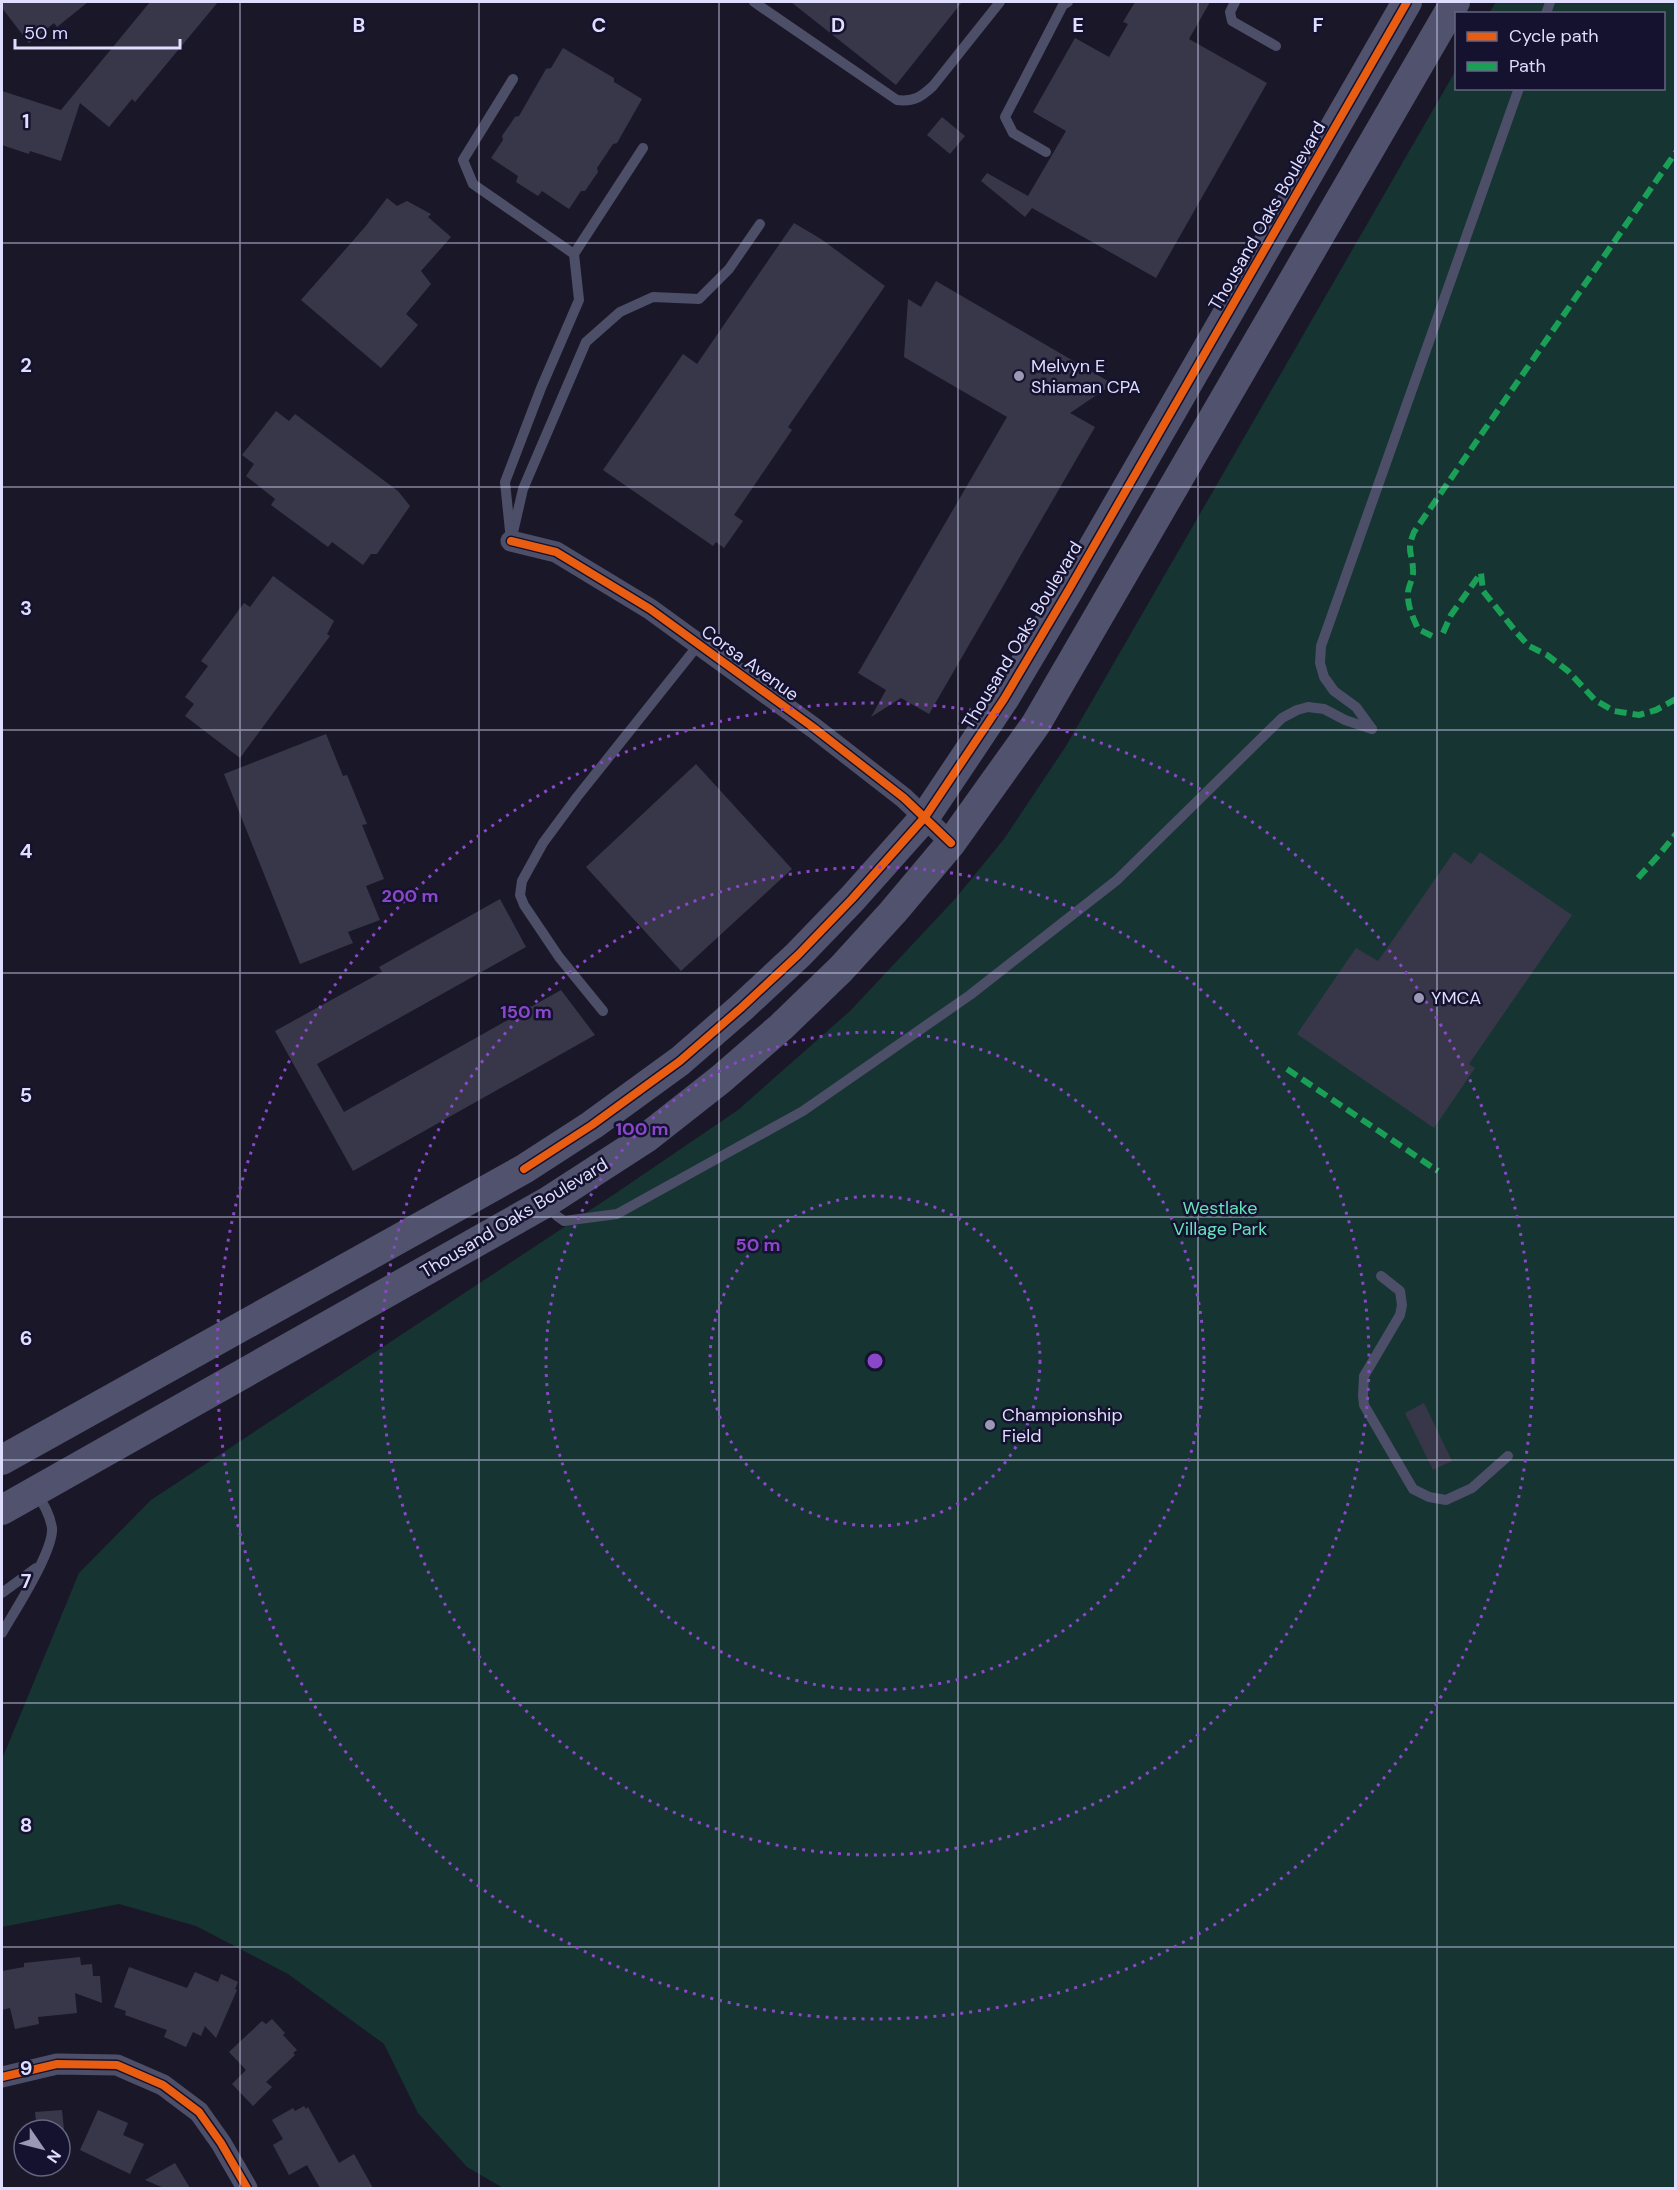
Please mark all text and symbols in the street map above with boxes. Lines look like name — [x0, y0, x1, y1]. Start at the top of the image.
scale bar — [15, 12, 180, 50]
text: B — [353, 12, 365, 38]
text: C — [592, 12, 606, 38]
text: D — [831, 12, 845, 38]
text: E — [1072, 12, 1084, 38]
text: F — [1312, 12, 1324, 38]
legend — [1455, 12, 1665, 90]
text: 50 m — [24, 21, 68, 45]
text: Cycle path — [1509, 24, 1599, 48]
text: Path — [1509, 54, 1546, 78]
text: 1 — [22, 108, 30, 134]
street label: Thousand Oaks Boulevard — [1203, 117, 1331, 315]
text: 2 — [20, 352, 32, 378]
place label: Melvyn E Shiaman CPA — [1031, 354, 1141, 399]
marker: Melvyn E Shiaman CPA — [1012, 369, 1026, 383]
street label: Thousand Oaks Boulevard — [956, 537, 1088, 733]
text: 3 — [20, 595, 32, 621]
street label: Corsa Avenue — [696, 619, 804, 707]
text: 4 — [20, 838, 33, 864]
text: 200 m — [382, 884, 438, 908]
place label: YMCA — [1431, 986, 1481, 1010]
marker: YMCA — [1412, 991, 1426, 1005]
text: 150 m — [500, 1000, 552, 1024]
text: 5 — [20, 1082, 32, 1108]
text: 100 m — [615, 1117, 669, 1141]
street label: Thousand Oaks Boulevard — [416, 1152, 612, 1284]
park label: Westlake Village Park — [1173, 1196, 1267, 1241]
text: 50 m — [735, 1233, 781, 1257]
text: 6 — [20, 1325, 32, 1351]
centre of rings — [865, 1351, 885, 1371]
place label: Championship Field — [1002, 1403, 1123, 1448]
marker: Championship Field — [983, 1418, 997, 1432]
text: 7 — [21, 1568, 32, 1594]
text: 8 — [20, 1812, 32, 1838]
text: 9 — [20, 2055, 32, 2081]
north arrow — [12, 2118, 72, 2178]
text: N — [42, 2146, 66, 2167]

